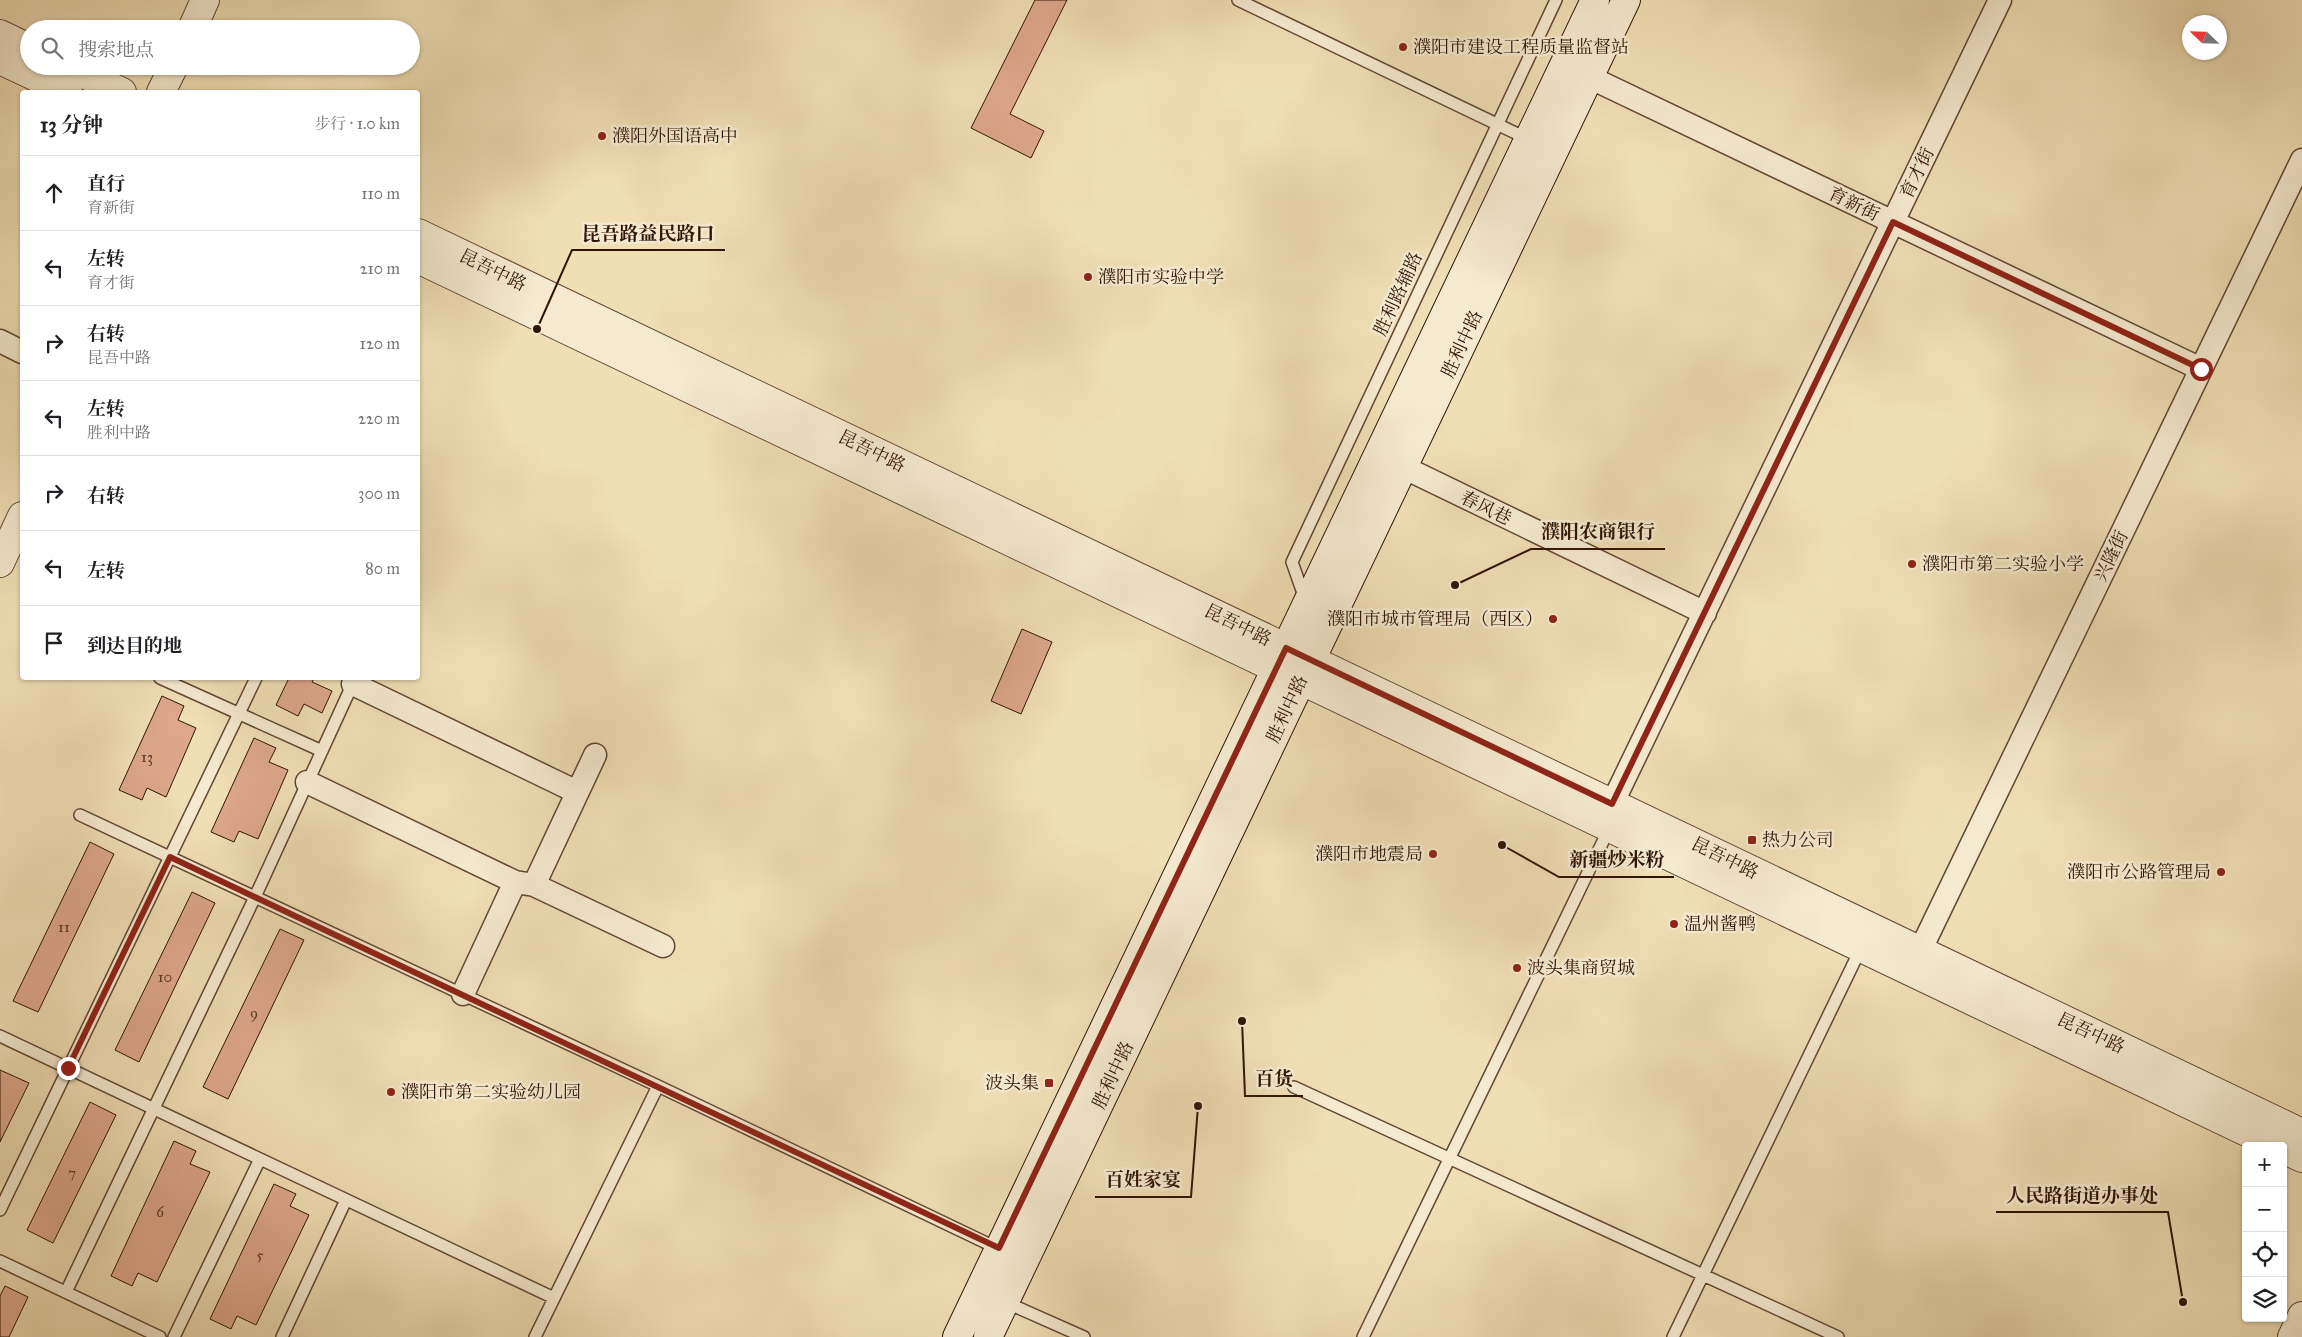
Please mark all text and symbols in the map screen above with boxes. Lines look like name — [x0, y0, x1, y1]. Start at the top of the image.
north arrow — [2182, 15, 2227, 60]
search box — [20, 20, 420, 75]
icon: search — [38, 34, 66, 62]
place label: 濮阳市建设工程质量监督站 — [1413, 36, 1629, 58]
text: 搜索地点 — [78, 38, 154, 61]
marker: 濮阳市建设工程质量监督站 — [1397, 41, 1409, 53]
text: 13 分钟 — [40, 112, 103, 138]
text: 步行 · 1.0 km — [314, 114, 400, 133]
place label: 濮阳外国语高中 — [612, 125, 738, 147]
marker: 濮阳外国语高中 — [596, 130, 608, 142]
street label: 育才街 — [1895, 144, 1939, 202]
text: 直行 — [87, 172, 125, 195]
icon: ahead — [40, 179, 68, 207]
street label: 育新街 — [1825, 182, 1883, 226]
text: 110 m — [361, 184, 400, 203]
text: 育新街 — [87, 198, 135, 217]
callout: 昆吾路益民路口 — [572, 216, 725, 250]
text: 昆吾路益民路口 — [581, 222, 715, 245]
street label: 昆吾中路 — [456, 244, 530, 296]
text: 左转 — [87, 247, 125, 270]
street label: 胜利路辅路 — [1369, 249, 1427, 339]
icon: left — [40, 254, 68, 282]
text: 210 m — [360, 259, 400, 278]
place label: 濮阳市实验中学 — [1098, 266, 1224, 288]
marker: 濮阳市实验中学 — [1082, 271, 1094, 283]
text: 育才街 — [87, 273, 135, 292]
street label: 胜利中路 — [1437, 307, 1487, 381]
text: 右转 — [87, 322, 125, 345]
icon: right — [40, 329, 68, 357]
text: 120 m — [360, 334, 400, 353]
text: 昆吾中路 — [87, 348, 151, 367]
route start — [2190, 358, 2213, 381]
text: 左转 — [87, 397, 125, 420]
icon: left — [40, 404, 68, 432]
text: 220 m — [358, 409, 400, 428]
text: 胜利中路 — [87, 423, 151, 442]
street label: 昆吾中路 — [835, 425, 909, 477]
icon: right — [40, 479, 68, 507]
text: 右转 — [87, 484, 125, 507]
text: 300 m — [358, 484, 400, 503]
street label: 春风巷 — [1457, 486, 1515, 530]
callout: 濮阳农商银行 — [1531, 515, 1665, 549]
text: 濮阳农商银行 — [1541, 520, 1655, 543]
street label: 兴隆街 — [2089, 527, 2133, 585]
place label: 濮阳市第二实验小学 — [1922, 553, 2084, 575]
icon: left — [40, 554, 68, 582]
marker: 濮阳市第二实验小学 — [1906, 558, 1918, 570]
text: 左转 — [87, 559, 125, 582]
text: 80 m — [365, 559, 400, 578]
street label: 昆吾中路 — [1201, 599, 1275, 651]
place label: 濮阳市城市管理局（西区） — [1327, 608, 1543, 630]
marker: 濮阳市城市管理局（西区） — [1547, 613, 1559, 625]
icon: arrive — [40, 629, 68, 657]
text: 到达目的地 — [87, 634, 182, 657]
street label: 胜利中路 — [1262, 672, 1312, 746]
house number: 13 — [141, 748, 153, 766]
place label: 热力公司 — [1762, 829, 1834, 851]
street label: 昆吾中路 — [1688, 832, 1762, 884]
marker: 热力公司 — [1746, 834, 1758, 846]
place label: 濮阳市地震局 — [1315, 843, 1423, 865]
callout: 新疆炒米粉 — [1559, 843, 1674, 877]
marker: 濮阳市地震局 — [1427, 848, 1439, 860]
text: 新疆炒米粉 — [1569, 848, 1665, 871]
place label: 濮阳市公路管理局 — [2067, 861, 2211, 883]
marker: 濮阳市公路管理局 — [2215, 866, 2227, 878]
place label: 温州酱鸭 — [1684, 913, 1756, 935]
house number: 11 — [58, 918, 70, 936]
marker: 温州酱鸭 — [1668, 918, 1680, 930]
place label: 波头集商贸城 — [1527, 957, 1635, 979]
marker: 波头集商贸城 — [1511, 962, 1523, 974]
house number: 10 — [158, 968, 172, 986]
house number: 9 — [250, 1004, 258, 1022]
street label: 昆吾中路 — [2054, 1008, 2128, 1058]
street label: 胜利中路 — [1088, 1038, 1138, 1112]
route end — [57, 1057, 80, 1080]
callout: 百货 — [1245, 1062, 1303, 1096]
text: 百货 — [1255, 1067, 1293, 1090]
place label: 波头集 — [985, 1072, 1039, 1094]
marker: 波头集 — [1043, 1077, 1055, 1089]
place label: 濮阳市第二实验幼儿园 — [401, 1081, 581, 1103]
marker: 濮阳市第二实验幼儿园 — [385, 1086, 397, 1098]
map controls — [2242, 1142, 2287, 1322]
button: + — [2242, 1142, 2287, 1187]
callout: 百姓家宴 — [1095, 1163, 1191, 1197]
house number: 7 — [68, 1164, 76, 1182]
text: 百姓家宴 — [1105, 1168, 1181, 1191]
callout: 人民路街道办事处 — [1996, 1178, 2168, 1212]
text: 人民路街道办事处 — [2006, 1184, 2158, 1207]
button: − — [2242, 1187, 2287, 1232]
house number: 6 — [156, 1203, 165, 1221]
button: locate — [2242, 1232, 2287, 1277]
house number: 5 — [257, 1246, 264, 1264]
button: layers — [2242, 1277, 2287, 1322]

